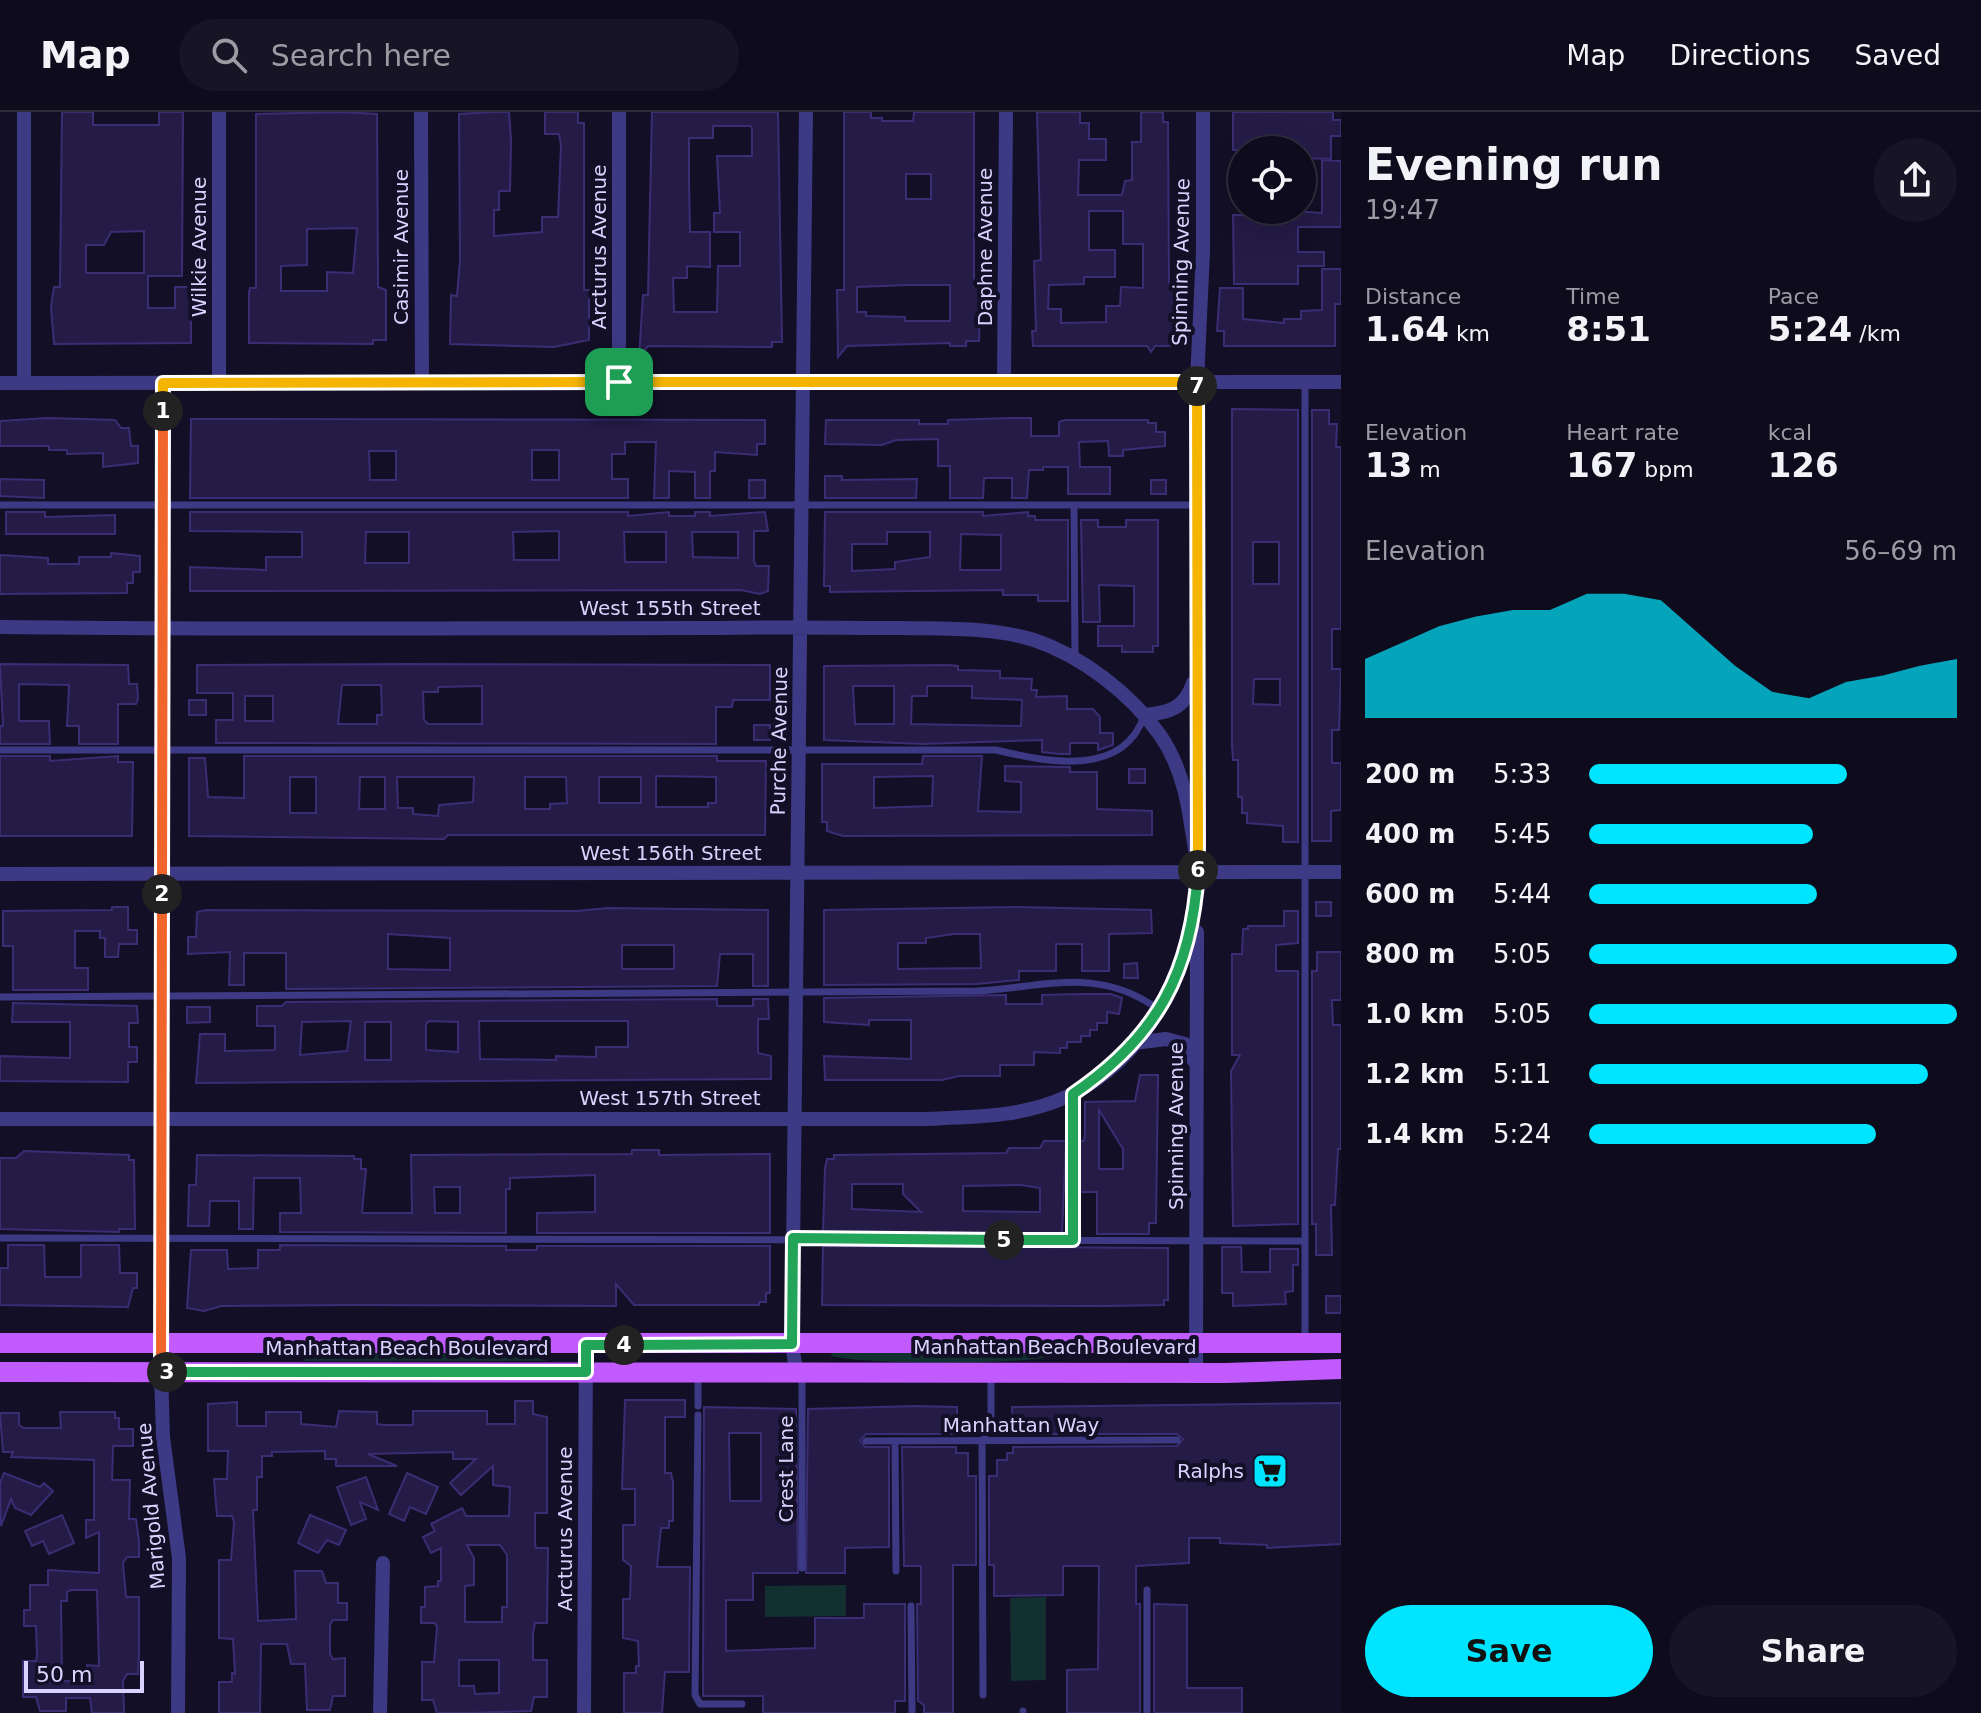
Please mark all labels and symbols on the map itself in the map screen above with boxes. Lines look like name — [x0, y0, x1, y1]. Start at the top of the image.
street label: Arcturus Avenue — [587, 165, 611, 329]
street label: Daphne Avenue — [973, 168, 997, 326]
street label: Casimir Avenue — [389, 169, 413, 325]
street label: Wilkie Avenue — [187, 177, 211, 317]
street label: Spinning Avenue — [1168, 178, 1194, 346]
pin — [585, 348, 653, 416]
pin: 7 — [1177, 366, 1217, 406]
pin: 1 — [143, 391, 183, 431]
street label: West 155th Street — [579, 596, 761, 620]
street label: Purche Avenue — [766, 666, 792, 816]
street label: West 156th Street — [580, 841, 762, 865]
pin: 6 — [1178, 850, 1218, 890]
pin: 2 — [142, 874, 182, 914]
street label: Spinning Avenue — [1164, 1042, 1188, 1210]
street label: West 157th Street — [579, 1086, 761, 1110]
pin: 5 — [984, 1220, 1024, 1260]
pin: 4 — [604, 1325, 644, 1365]
street label: Manhattan Beach Boulevard — [913, 1335, 1197, 1359]
street label: Manhattan Beach Boulevard — [265, 1336, 549, 1360]
pin: 3 — [147, 1352, 187, 1392]
street label: Manhattan Way — [943, 1413, 1100, 1437]
street label: Crest Lane — [774, 1415, 798, 1523]
street label: Marigold Avenue — [132, 1422, 170, 1590]
street label: Arcturus Avenue — [553, 1447, 577, 1611]
supermarket icon: Ralphs — [1251, 1452, 1289, 1490]
place label: Ralphs — [1177, 1459, 1244, 1483]
scale bar — [24, 1657, 144, 1693]

